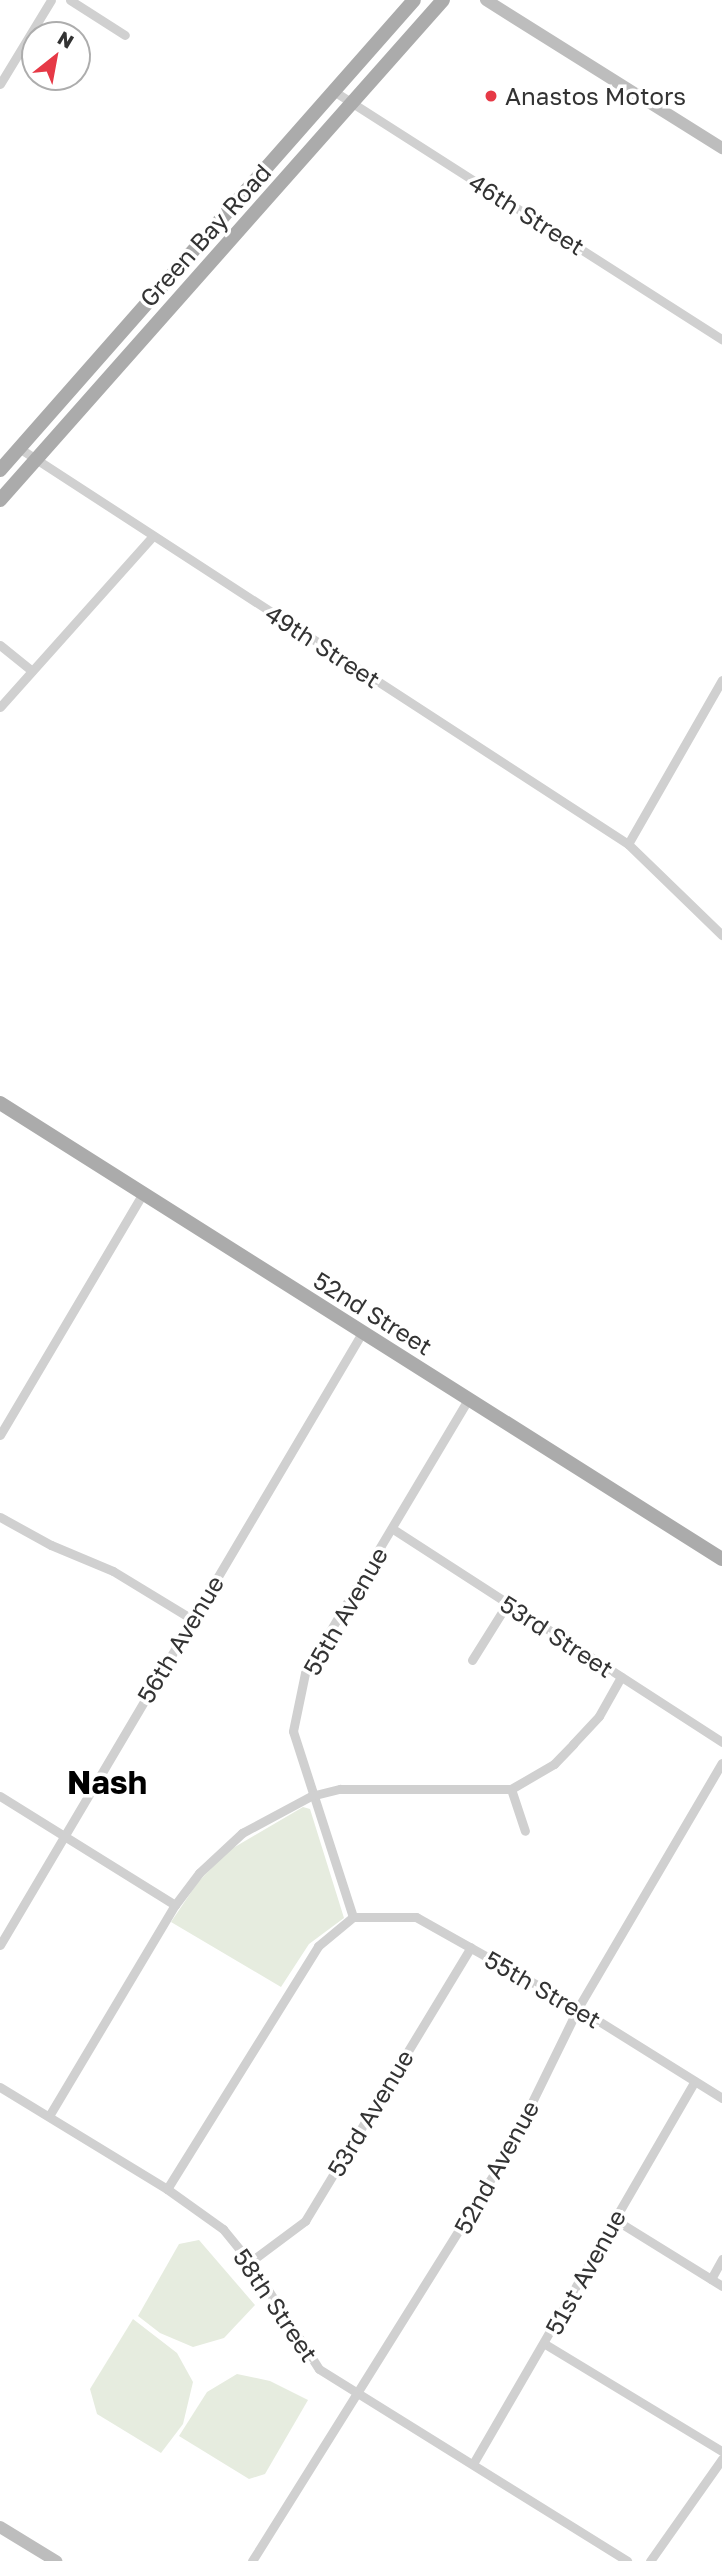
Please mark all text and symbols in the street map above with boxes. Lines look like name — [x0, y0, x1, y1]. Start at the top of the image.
north arrow — [21, 21, 91, 91]
text: N — [54, 26, 78, 53]
place label: Anastos Motors — [505, 82, 686, 110]
marker: Anastos Motors — [483, 88, 499, 104]
street label: Green Bay Road — [133, 158, 277, 312]
street label: 46th Street — [464, 167, 590, 261]
street label: 49th Street — [260, 598, 386, 694]
street label: 52nd Street — [308, 1265, 438, 1361]
street label: 55th Avenue — [297, 1542, 393, 1680]
street label: 56th Avenue — [131, 1570, 229, 1708]
street label: 53rd Street — [495, 1589, 619, 1683]
district label: Nash — [67, 1763, 147, 1801]
street label: 55th Street — [480, 1944, 606, 2034]
street label: 53rd Avenue — [321, 2044, 419, 2182]
street label: 52nd Avenue — [448, 2095, 544, 2239]
street label: 51st Avenue — [539, 2204, 631, 2340]
street label: 58th Street — [228, 2243, 324, 2367]

